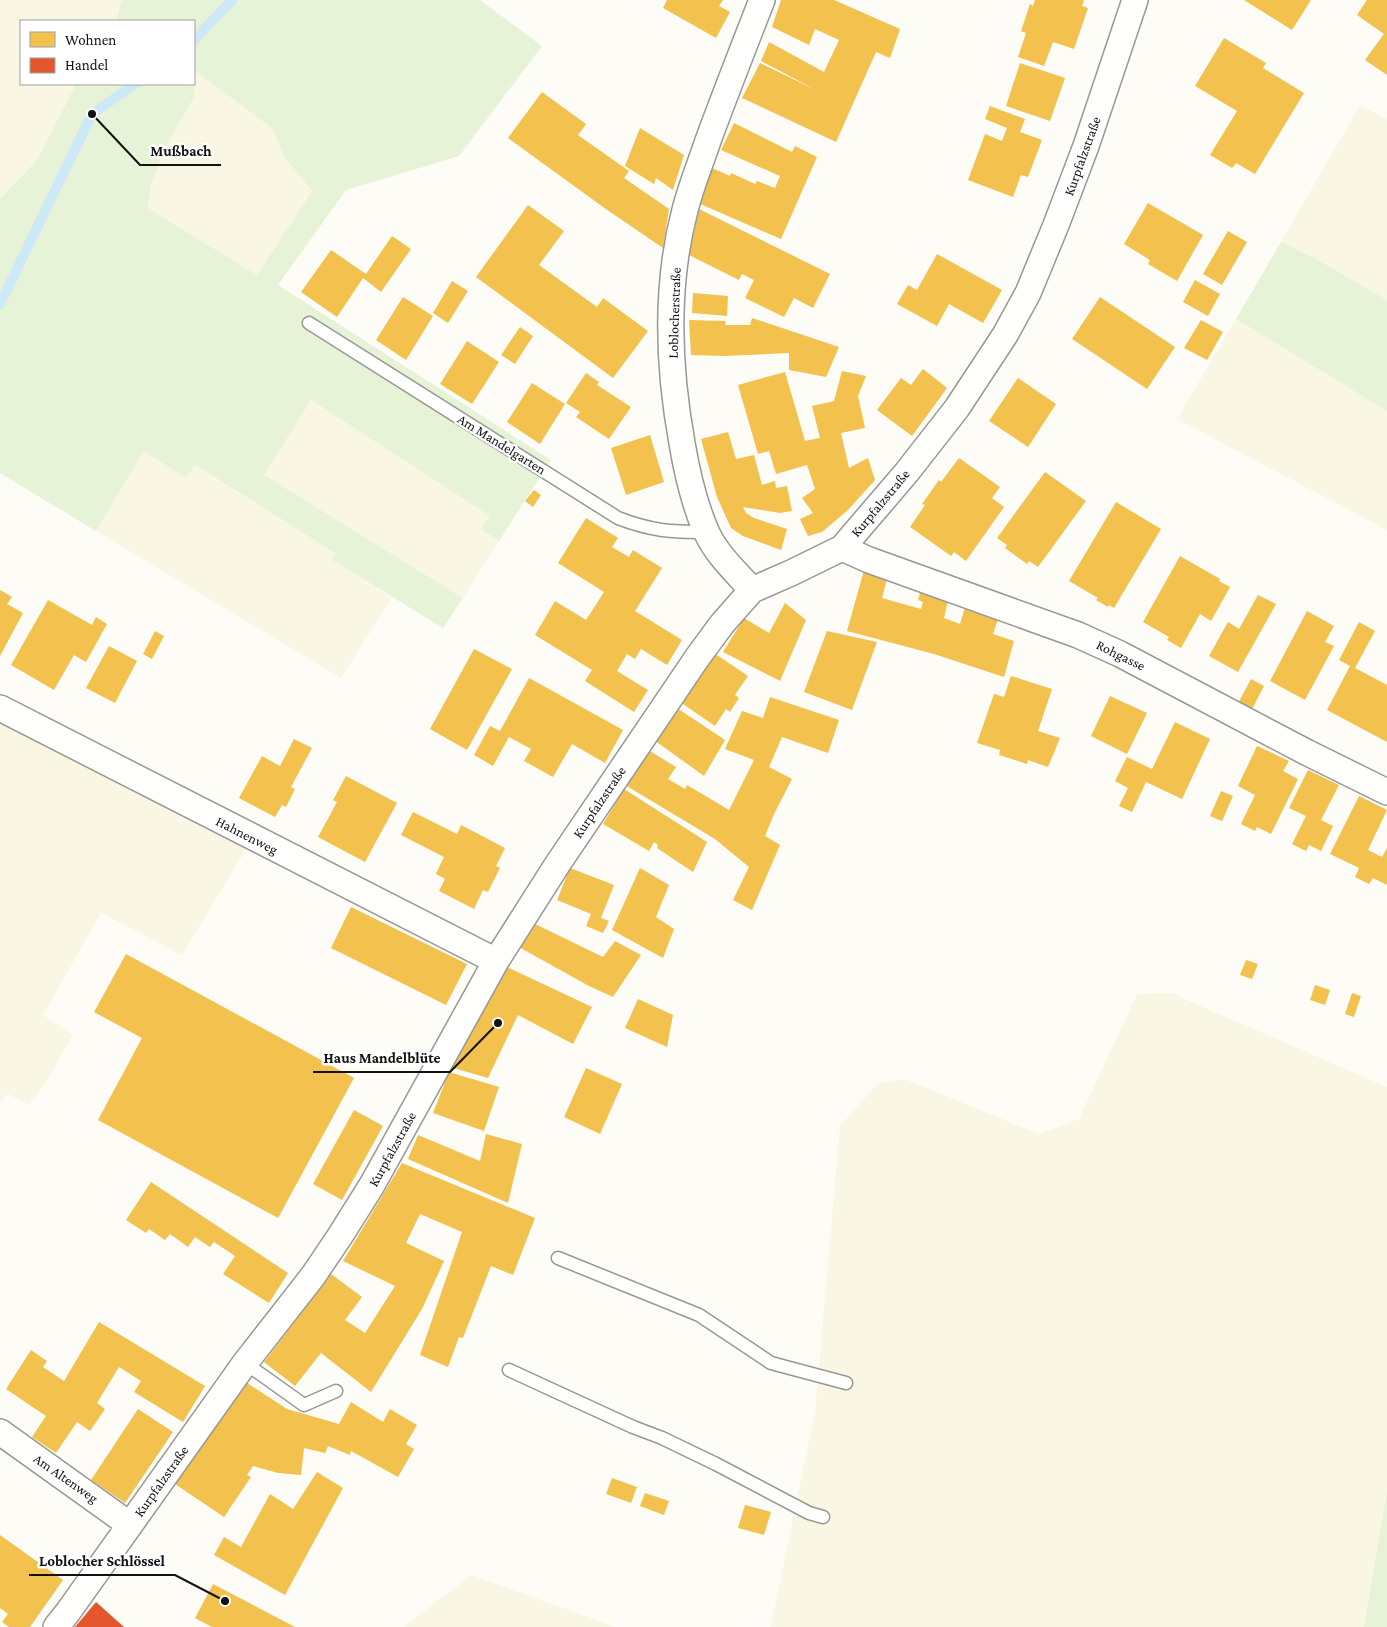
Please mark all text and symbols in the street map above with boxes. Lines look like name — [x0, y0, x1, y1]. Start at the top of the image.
legend — [20, 20, 195, 85]
text: Wohnen — [65, 32, 116, 48]
text: Handel — [65, 57, 108, 73]
street label: Kurpfalzstraße — [1060, 114, 1104, 198]
callout: Mußbach — [140, 135, 221, 165]
text: Mußbach — [150, 143, 212, 159]
street label: Loblocherstraße — [664, 267, 684, 359]
street label: Am Mandelgarten — [455, 410, 549, 478]
street label: Kurpfalzstraße — [847, 466, 913, 540]
street label: Rohgasse — [1094, 636, 1148, 674]
street label: Kurpfalzstraße — [569, 763, 629, 841]
street label: Hahnenweg — [213, 813, 281, 858]
callout: Haus Mandelblüte — [313, 1042, 450, 1072]
text: Haus Mandelblüte — [324, 1050, 440, 1066]
street label: Kurpfalzstraße — [365, 1109, 419, 1189]
street label: Kurpfalzstraße — [131, 1442, 191, 1520]
street label: Am Altenweg — [31, 1450, 101, 1506]
callout: Loblocher Schlössel — [29, 1545, 175, 1575]
text: Loblocher Schlössel — [39, 1553, 166, 1569]

